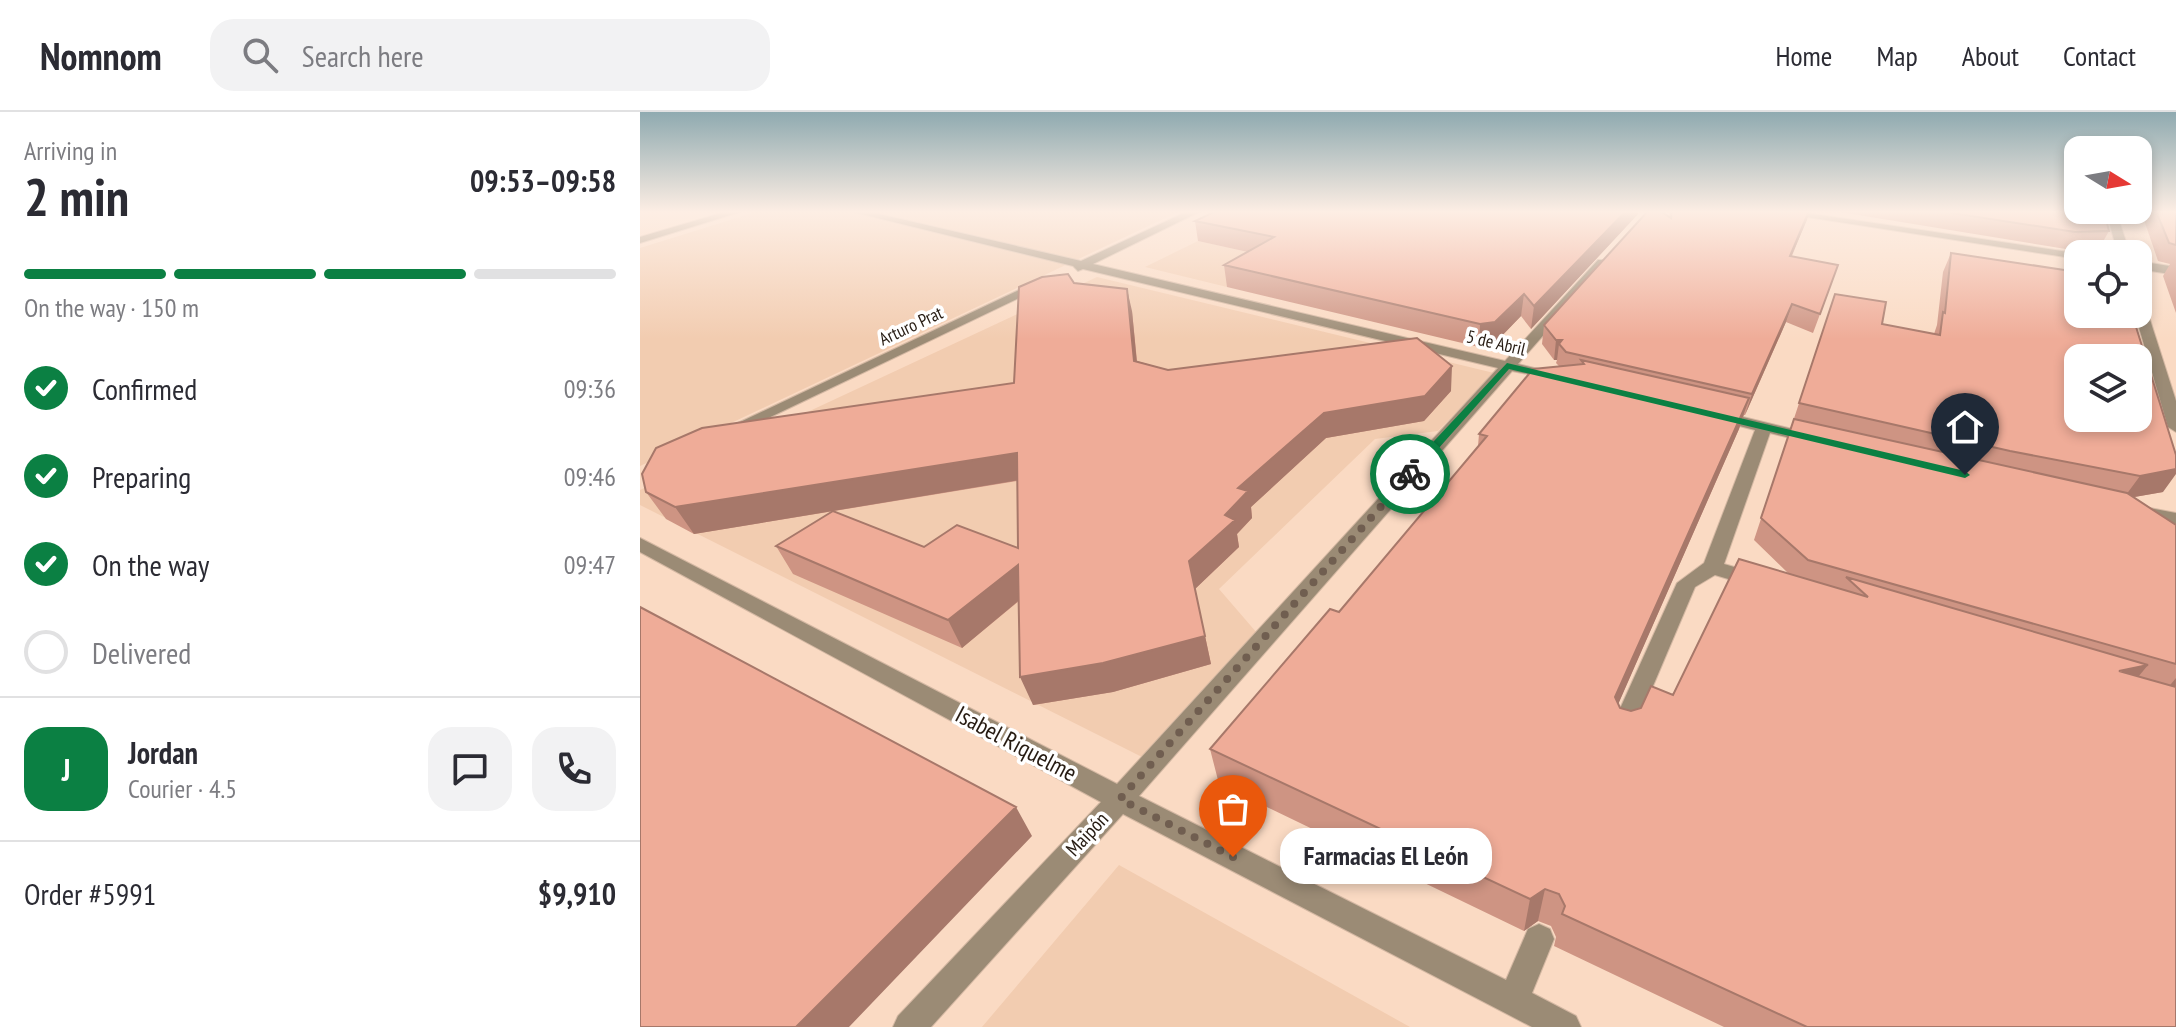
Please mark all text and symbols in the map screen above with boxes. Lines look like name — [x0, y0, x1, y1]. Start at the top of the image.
search box — [210, 19, 770, 91]
text: Nomnom — [40, 31, 162, 80]
icon: search — [238, 33, 282, 77]
text: Search here — [302, 36, 424, 75]
text: Home — [1776, 37, 1832, 74]
text: Map — [1876, 37, 1918, 74]
text: About — [1962, 37, 2019, 74]
text: Contact — [2063, 37, 2136, 74]
text: Arriving in — [24, 134, 117, 167]
north arrow — [2064, 136, 2152, 224]
map controls — [2064, 136, 2152, 432]
text: 09:53–09:58 — [470, 161, 616, 200]
text: 2 min — [24, 163, 129, 230]
button: locate — [2064, 240, 2152, 328]
text: On the way · 150 m — [24, 291, 199, 324]
street label: Arturo Prat — [875, 301, 946, 350]
street label: 5 de Abril — [1464, 325, 1529, 361]
button: layers — [2064, 344, 2152, 432]
icon: check — [24, 366, 68, 410]
text: Confirmed — [92, 369, 197, 408]
text: 09:36 — [564, 372, 616, 405]
pin — [1931, 393, 1999, 475]
icon: home — [1943, 405, 1987, 449]
courier — [1370, 434, 1450, 514]
icon: bike — [1388, 452, 1432, 496]
icon: check — [24, 454, 68, 498]
text: Preparing — [92, 457, 191, 496]
text: 09:46 — [564, 460, 616, 493]
icon: check — [24, 542, 68, 586]
text: On the way — [92, 545, 209, 584]
text: 09:47 — [564, 548, 616, 581]
text: Delivered — [92, 633, 191, 672]
street label: Isabel Riquelme — [950, 699, 1082, 788]
button: chat — [428, 727, 512, 811]
button: phone — [532, 727, 616, 811]
text: Jordan — [128, 733, 198, 772]
text: J — [62, 750, 70, 789]
text: Courier · 4.5 — [128, 772, 237, 805]
pin — [1199, 775, 1267, 857]
icon: bag — [1211, 787, 1255, 831]
street label: Maipón — [1060, 806, 1114, 862]
callout: Farmacias El León — [1281, 829, 1493, 885]
text: Farmacias El León — [1304, 839, 1468, 872]
text: Order #5991 — [24, 874, 156, 913]
text: $9,910 — [538, 874, 616, 913]

